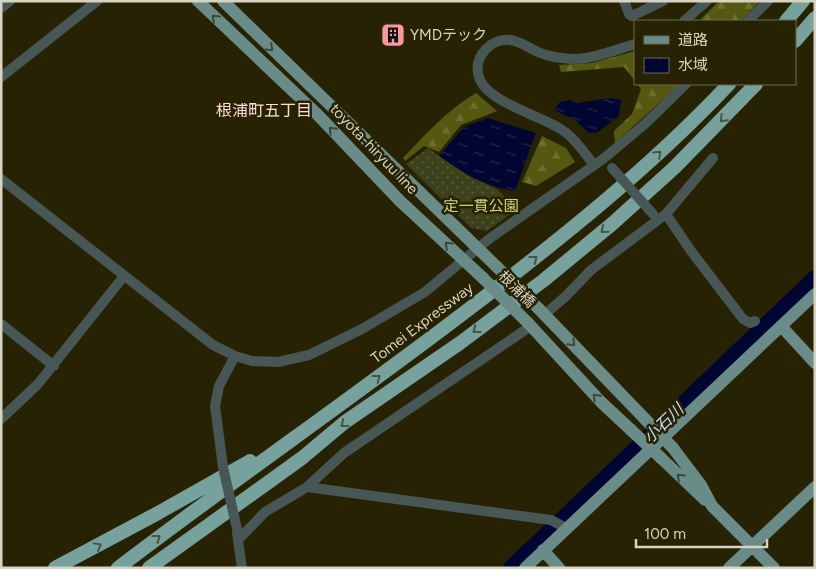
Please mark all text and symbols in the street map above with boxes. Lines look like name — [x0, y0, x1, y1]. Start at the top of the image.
one-way arrow — [212, 15, 221, 24]
legend — [634, 20, 796, 85]
building icon: YMDテック — [380, 22, 406, 48]
place label: YMDテック — [410, 26, 487, 44]
text: 道路 — [678, 31, 708, 49]
one-way arrow — [265, 42, 274, 51]
text: 水域 — [678, 56, 708, 74]
street label: toyota-hiryuu line — [326, 100, 422, 198]
district label: 根浦町五丁目 — [216, 101, 312, 120]
one-way arrow — [720, 114, 729, 123]
one-way arrow — [329, 127, 338, 136]
one-way arrow — [653, 151, 662, 160]
park label: 定一貫公園 — [443, 197, 519, 215]
one-way arrow — [601, 225, 610, 233]
one-way arrow — [444, 242, 453, 251]
one-way arrow — [528, 257, 537, 265]
street label: 根浦橋 — [495, 267, 539, 311]
street label: Tomei Expressway — [367, 279, 477, 367]
one-way arrow — [473, 325, 482, 333]
one-way arrow — [566, 337, 575, 346]
one-way arrow — [371, 375, 381, 384]
one-way arrow — [593, 393, 602, 402]
water label: 小石川 — [639, 398, 689, 447]
one-way arrow — [340, 418, 350, 427]
one-way arrow — [677, 474, 686, 483]
scale bar — [636, 516, 767, 548]
text: 100 m — [644, 525, 686, 543]
one-way arrow — [151, 536, 160, 544]
one-way arrow — [93, 542, 102, 552]

